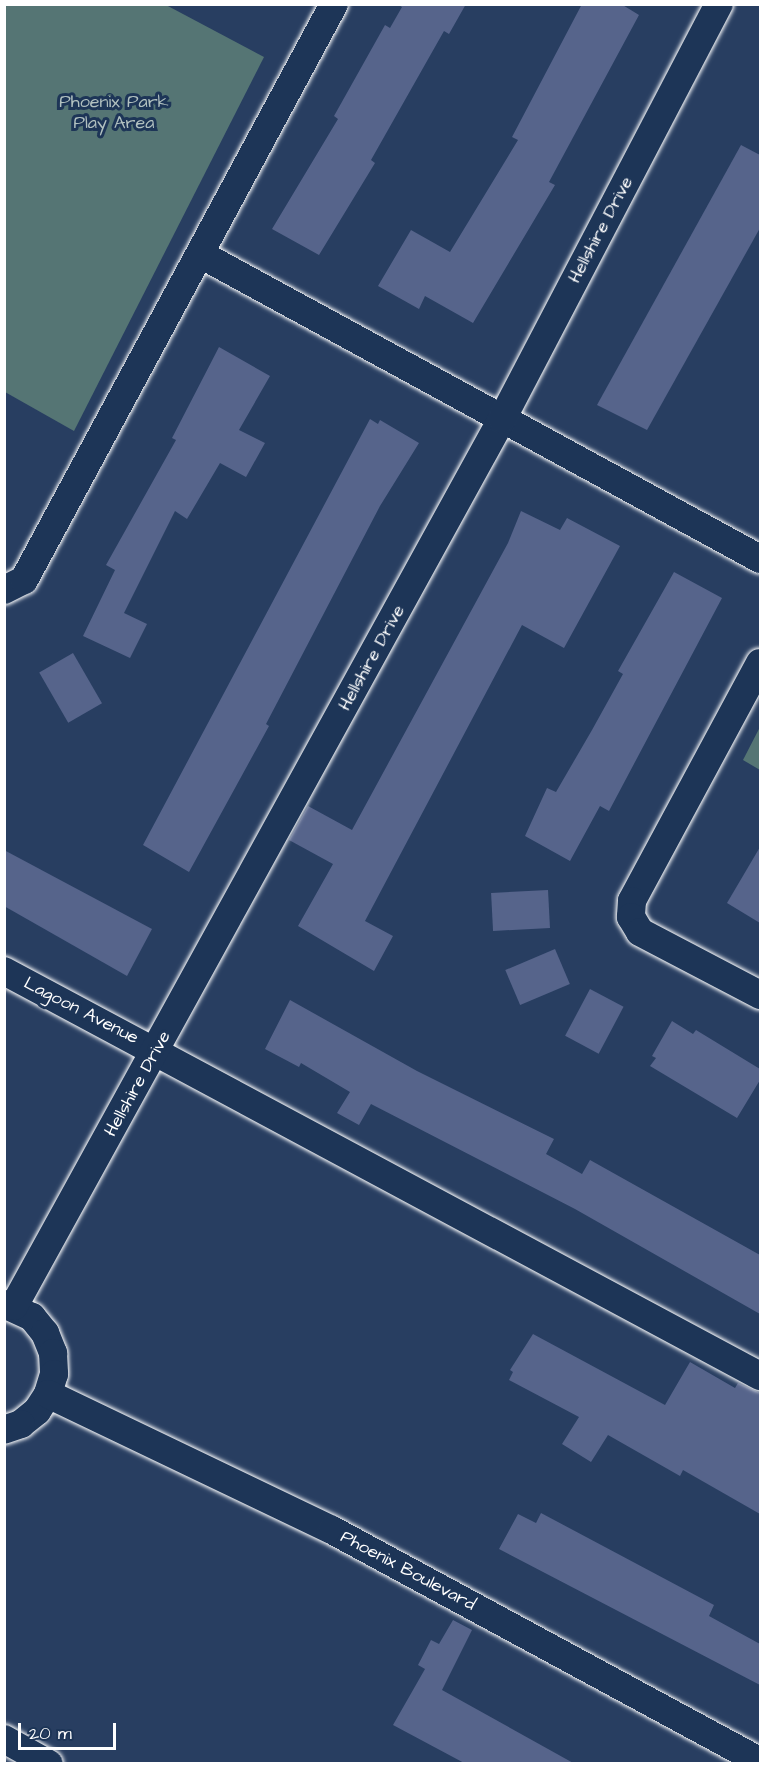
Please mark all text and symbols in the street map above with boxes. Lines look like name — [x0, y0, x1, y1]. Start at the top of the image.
park label: Phoenix Park Play Area — [59, 92, 169, 134]
street label: Hellshire Drive — [564, 173, 638, 287]
street label: Hellshire Drive — [334, 601, 410, 715]
street label: Lagoon Avenue — [20, 973, 142, 1049]
street label: Hellshire Drive — [100, 1027, 176, 1141]
street label: Phoenix Boulevard — [337, 1526, 479, 1616]
scale bar — [21, 1711, 118, 1749]
text: 20 m — [29, 1721, 72, 1746]

